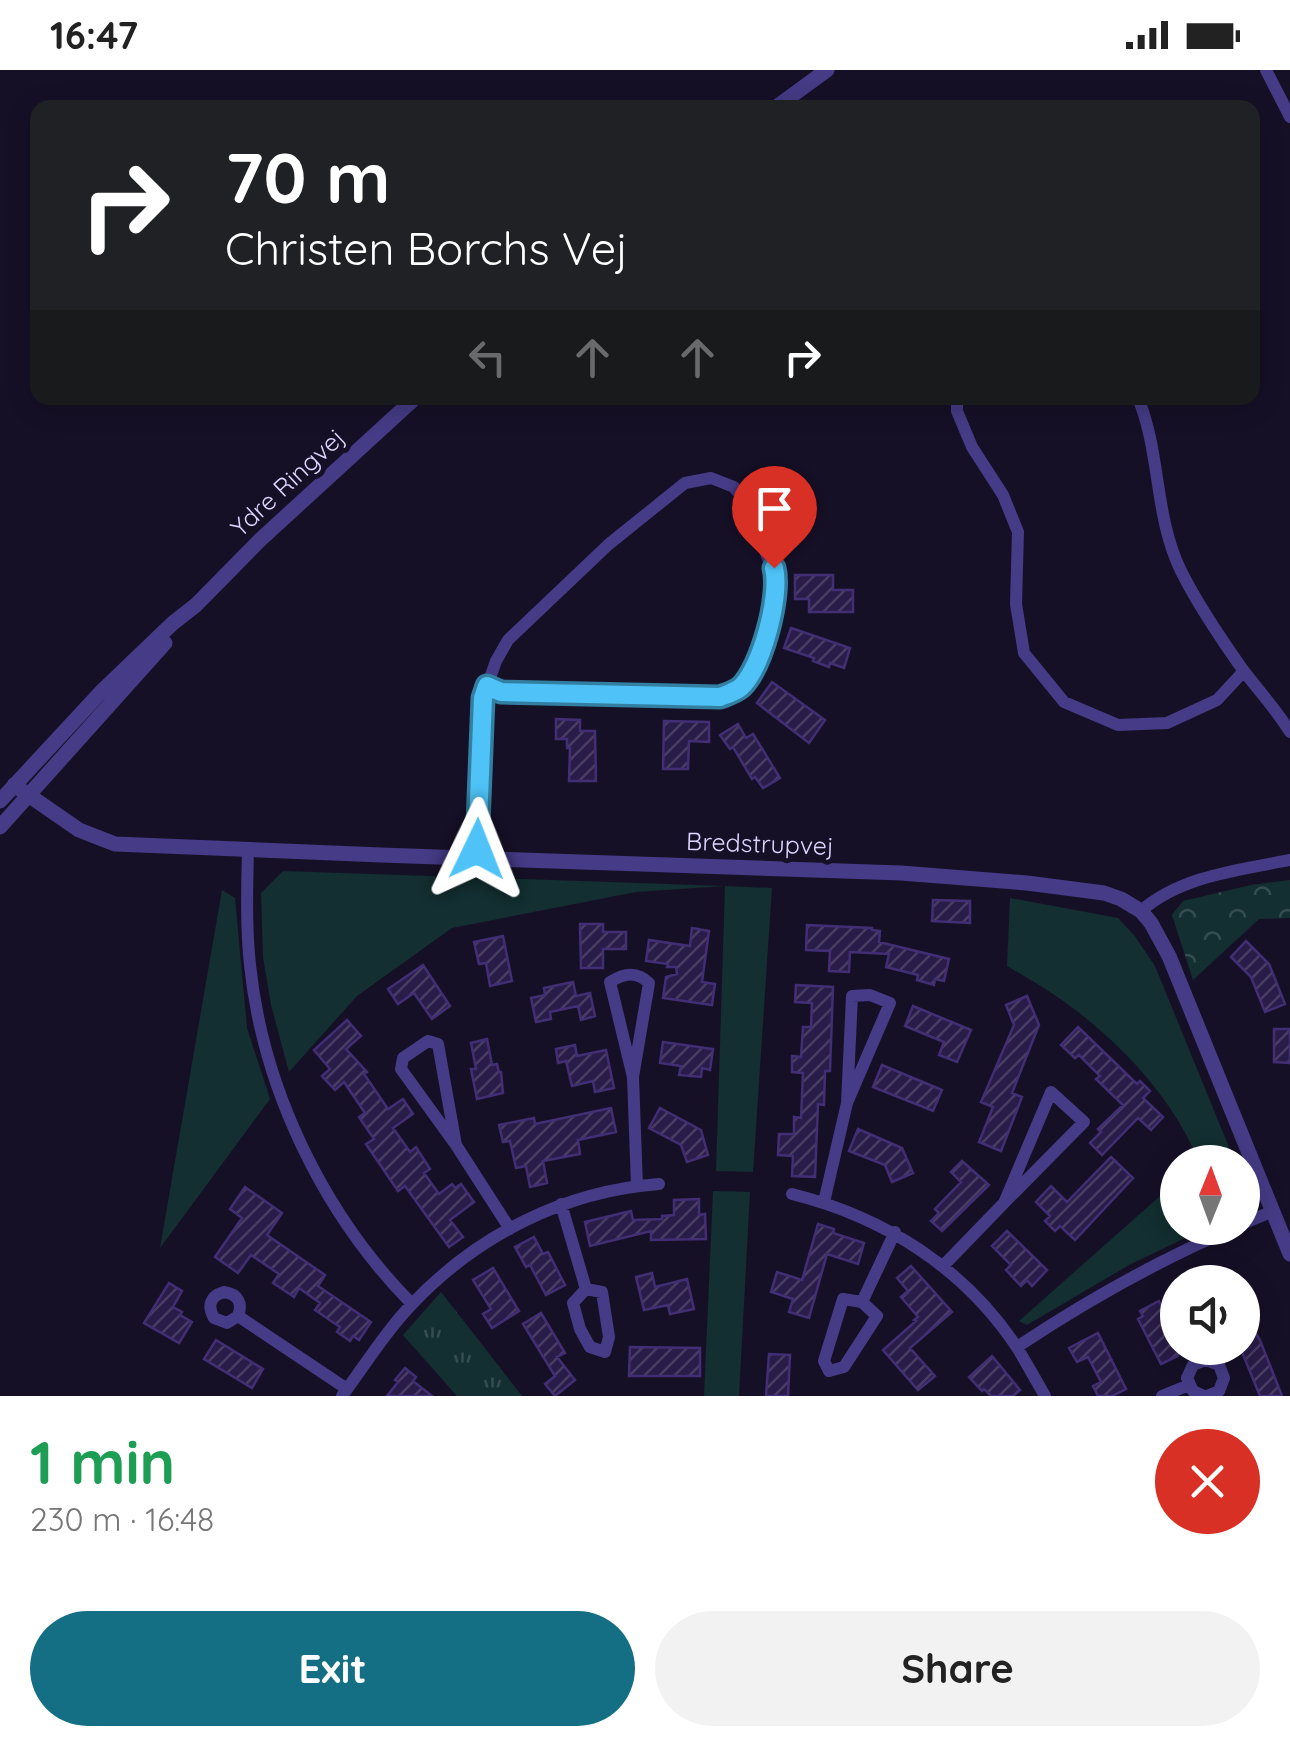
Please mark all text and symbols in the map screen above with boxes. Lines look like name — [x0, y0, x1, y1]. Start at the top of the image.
text: 16:47 — [50, 11, 138, 59]
text: 70 m — [225, 133, 391, 221]
icon: right — [60, 140, 190, 270]
text: Christen Borchs Vej — [225, 220, 628, 276]
icon: left — [460, 330, 515, 385]
icon: ahead — [565, 330, 620, 385]
icon: ahead — [670, 330, 725, 385]
icon: right — [775, 330, 830, 385]
street label: Ydre Ringvej — [224, 421, 350, 543]
pin — [732, 466, 817, 569]
icon: arrive — [747, 481, 802, 536]
position arrow — [425, 797, 529, 901]
street label: Bredstrupvej — [686, 825, 834, 861]
north arrow — [1160, 1145, 1260, 1245]
map controls — [1160, 1145, 1260, 1365]
button: sound — [1160, 1265, 1260, 1365]
text: 1 min — [30, 1424, 175, 1499]
button: close — [1155, 1429, 1260, 1534]
text: 230 m · 16:48 — [30, 1499, 214, 1539]
button: Exit — [30, 1611, 635, 1726]
button: Share — [655, 1611, 1260, 1726]

